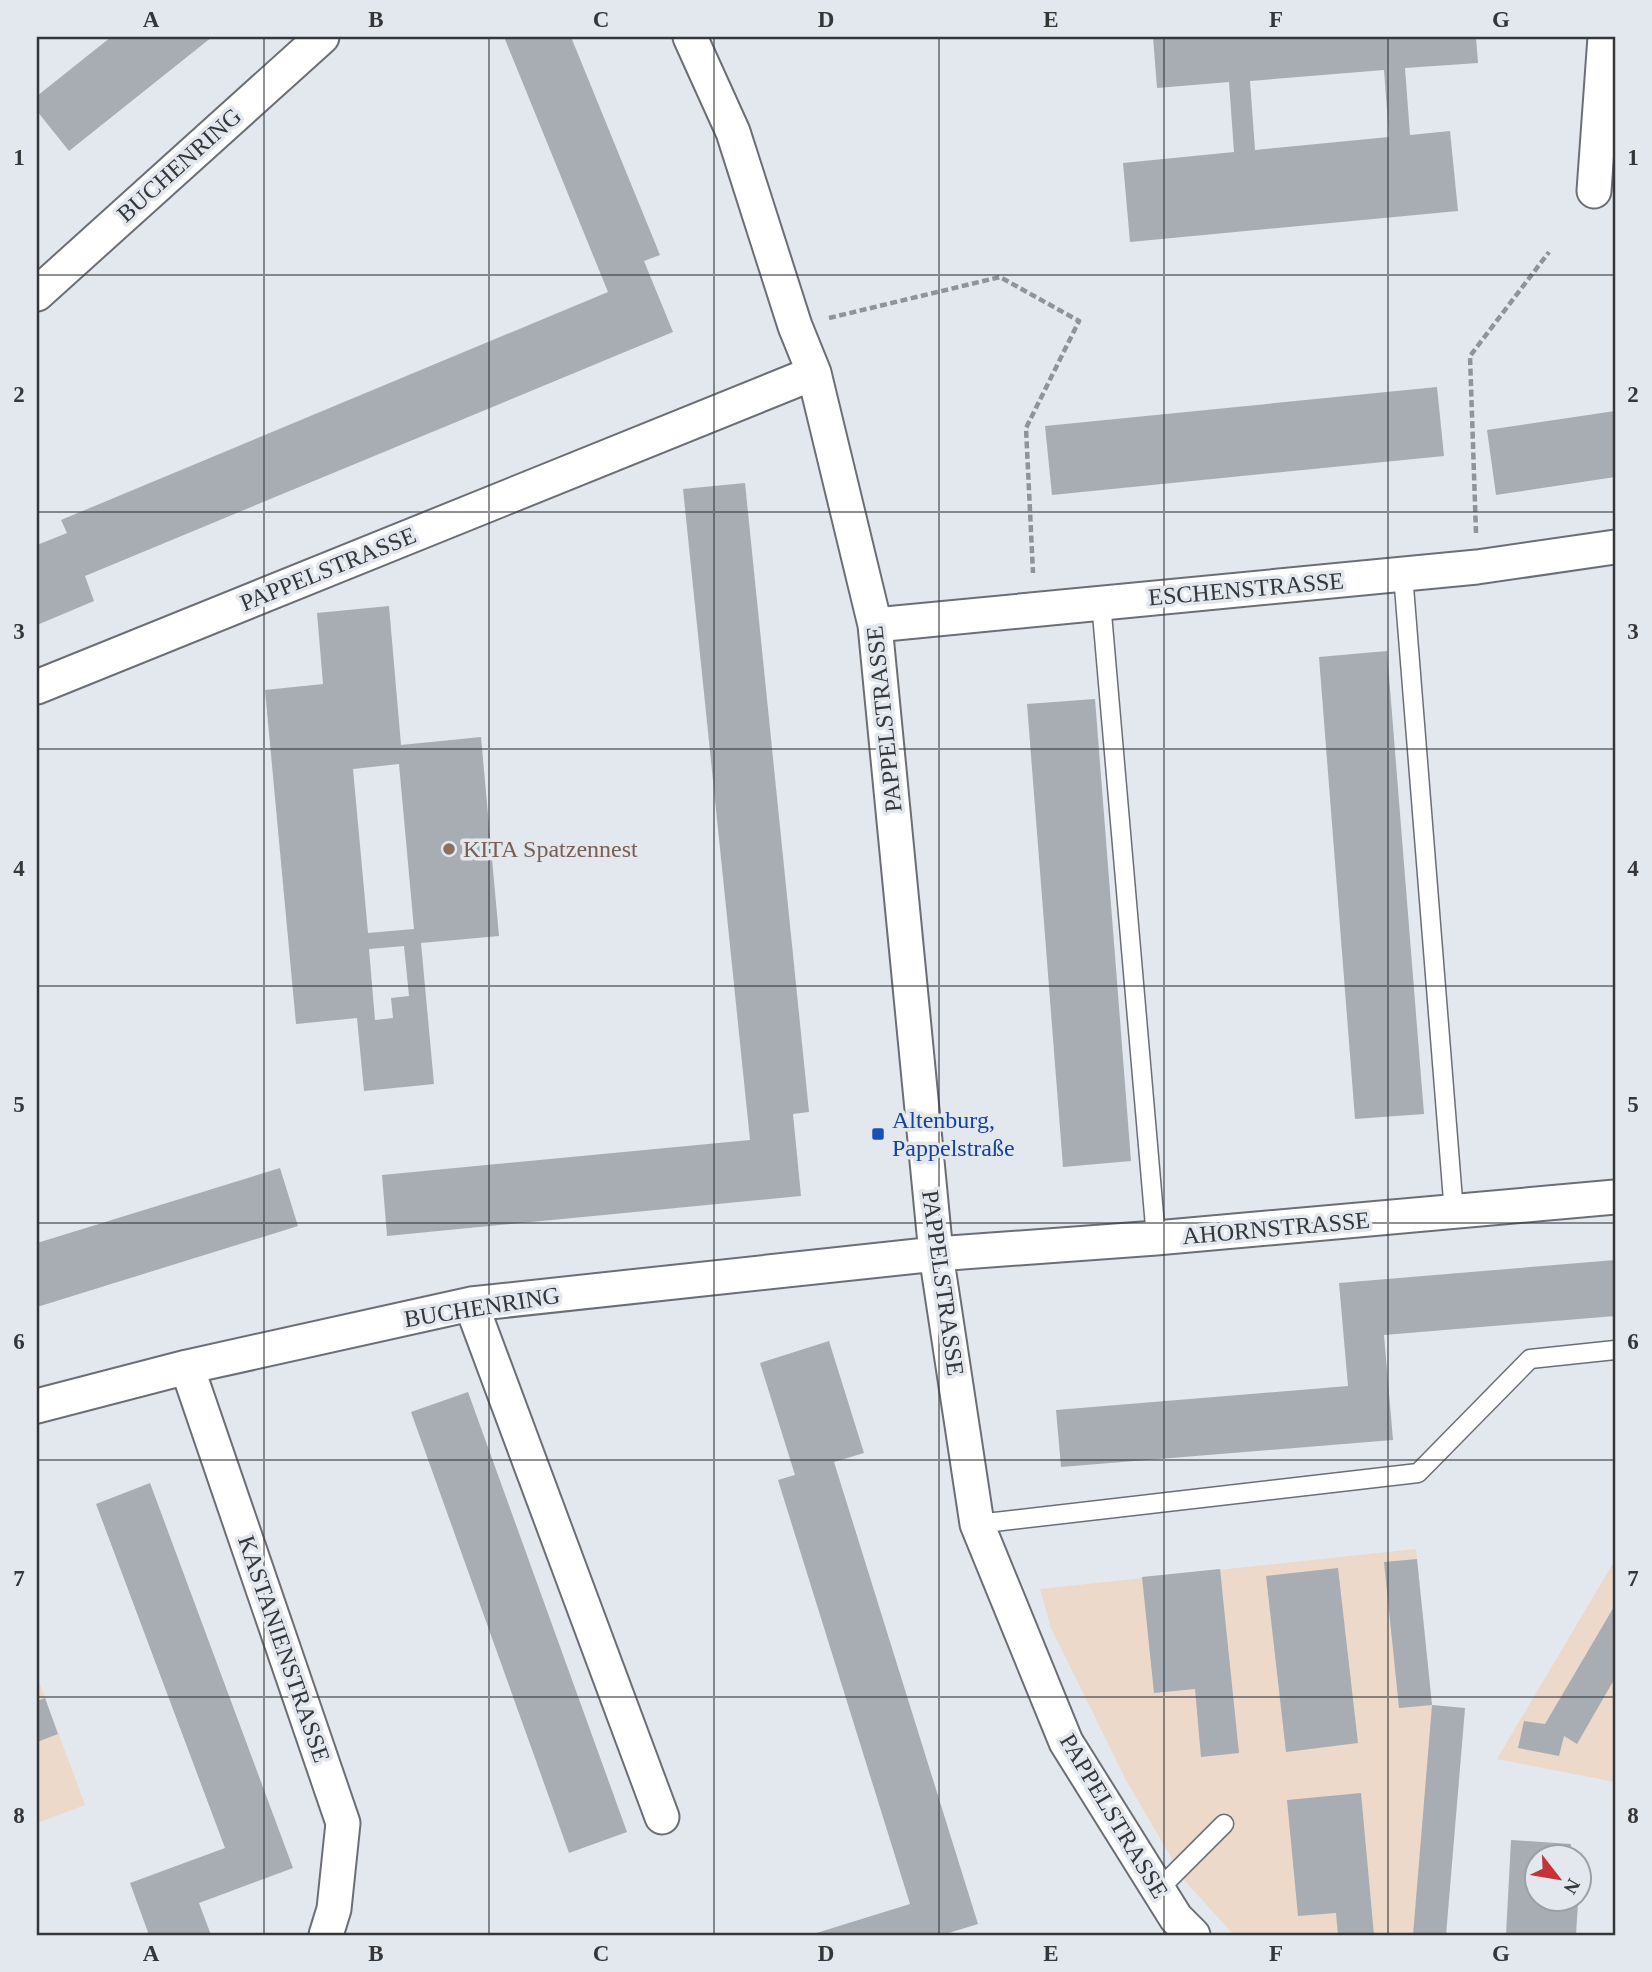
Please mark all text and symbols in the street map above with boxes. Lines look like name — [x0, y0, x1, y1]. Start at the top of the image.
text: A — [143, 7, 160, 32]
text: B — [368, 7, 384, 32]
text: C — [593, 7, 609, 32]
text: D — [818, 7, 834, 32]
text: E — [1043, 7, 1059, 32]
text: F — [1269, 7, 1283, 32]
text: G — [1492, 7, 1510, 32]
street label: BUCHENRING — [112, 103, 246, 227]
text: 1 — [13, 145, 25, 170]
text: 1 — [1627, 145, 1639, 170]
text: 2 — [13, 382, 25, 407]
text: 2 — [1627, 382, 1639, 407]
street label: PAPPELSTRASSE — [236, 522, 420, 616]
street label: ESCHENSTRASSE — [1147, 568, 1345, 610]
text: 3 — [13, 619, 25, 644]
text: 3 — [1627, 619, 1639, 644]
street label: PAPPELSTRASSE — [861, 625, 907, 813]
place label: KITA Spatzennest — [463, 836, 638, 862]
marker: KITA Spatzennest — [441, 841, 457, 857]
text: 4 — [13, 856, 25, 881]
text: 4 — [1627, 856, 1639, 881]
text: 5 — [13, 1092, 25, 1117]
text: 5 — [1627, 1092, 1639, 1117]
place label: Altenburg, Pappelstraße — [892, 1107, 1015, 1161]
marker: Altenburg, Pappelstraße — [870, 1126, 886, 1142]
street label: PAPPELSTRASSE — [917, 1189, 969, 1377]
street label: AHORNSTRASSE — [1181, 1207, 1371, 1249]
street label: BUCHENRING — [402, 1282, 562, 1332]
text: 6 — [13, 1329, 25, 1354]
text: 6 — [1627, 1329, 1639, 1354]
street label: KASTANIENSTRASSE — [233, 1532, 335, 1766]
text: 7 — [13, 1566, 25, 1591]
text: 7 — [1627, 1566, 1639, 1591]
street label: PAPPELSTRASSE — [1055, 1729, 1173, 1903]
text: 8 — [13, 1803, 25, 1828]
text: 8 — [1627, 1803, 1639, 1828]
north arrow — [1522, 1842, 1592, 1912]
text: N — [1559, 1875, 1585, 1898]
text: A — [143, 1941, 160, 1966]
text: B — [368, 1941, 384, 1966]
text: C — [593, 1941, 609, 1966]
text: D — [818, 1941, 834, 1966]
text: E — [1043, 1941, 1059, 1966]
text: F — [1269, 1941, 1283, 1966]
text: G — [1492, 1941, 1510, 1966]

